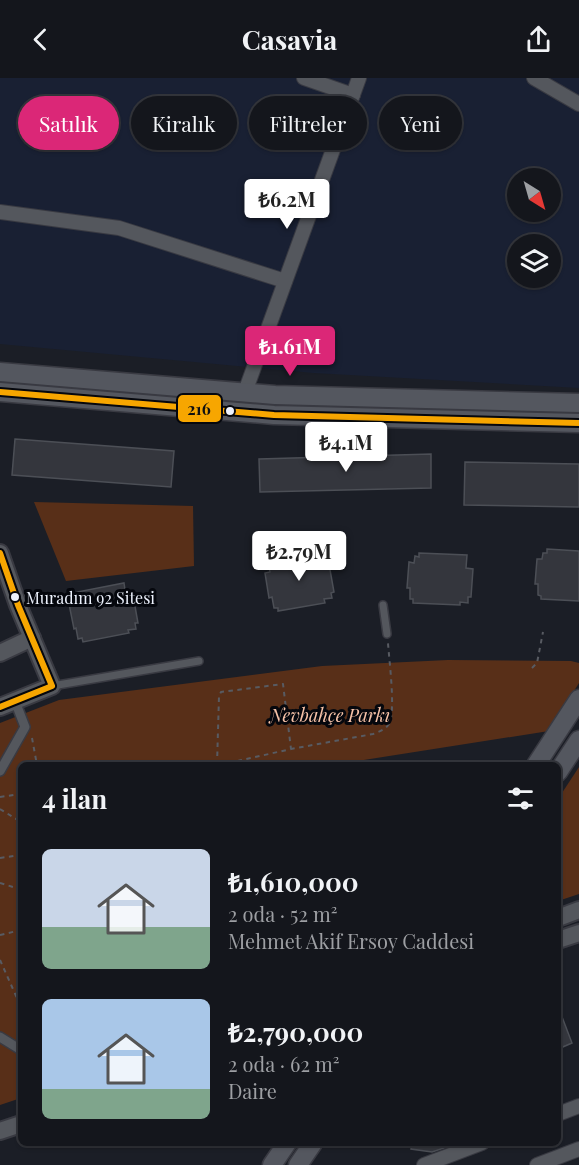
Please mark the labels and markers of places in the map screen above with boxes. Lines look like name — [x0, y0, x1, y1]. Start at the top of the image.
pin: ₺6.2M — [245, 179, 329, 230]
pin: ₺1.61M — [241, 326, 339, 377]
unlabelled marker — [224, 405, 236, 417]
pin: ₺4.1M — [304, 422, 388, 473]
pin: ₺2.79M — [250, 531, 348, 582]
place label: Muradım 92 Sitesi — [26, 587, 155, 608]
marker: Muradım 92 Sitesi — [9, 591, 21, 603]

